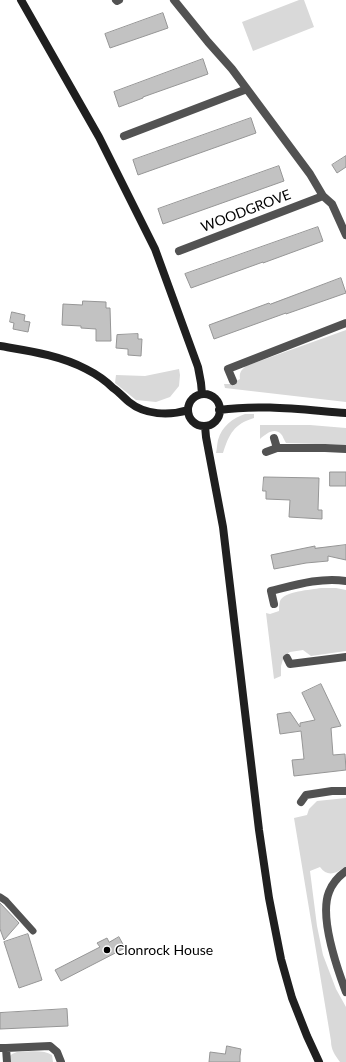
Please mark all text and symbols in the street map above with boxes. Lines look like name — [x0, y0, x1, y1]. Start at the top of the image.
street label: WOODGROVE — [199, 186, 293, 236]
place label: Clonrock House — [115, 942, 213, 958]
marker: Clonrock House — [102, 945, 112, 955]

